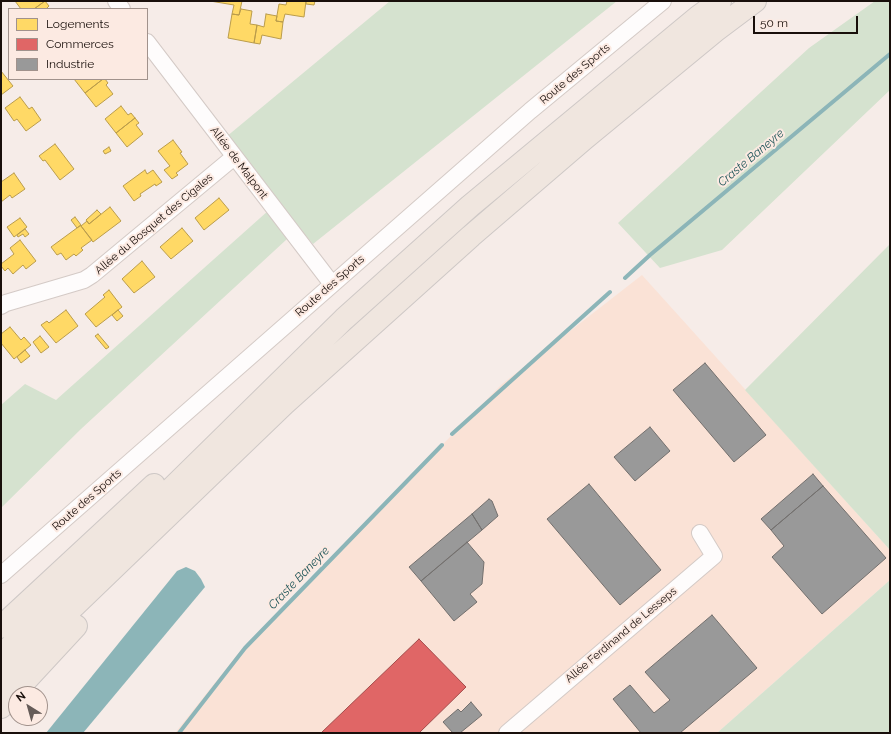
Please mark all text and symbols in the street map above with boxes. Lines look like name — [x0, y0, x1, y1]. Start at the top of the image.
legend — [8, 8, 148, 80]
scale bar — [755, 8, 860, 34]
text: 50 m — [760, 16, 788, 30]
text: Logements — [46, 17, 109, 31]
text: Commerces — [46, 37, 114, 51]
street label: Route des Sports — [537, 41, 613, 107]
text: Industrie — [46, 57, 94, 71]
street label: Allée de Malpont — [207, 124, 271, 202]
water label: Craste Baneyre — [715, 126, 787, 190]
street label: Allée du Bosquet des Cigales — [92, 171, 216, 277]
street label: Route des Sports — [293, 252, 367, 320]
street label: Route des Sports — [50, 466, 124, 534]
water label: Craste Baneyre — [265, 544, 333, 612]
street label: Allée Ferdinand de Lesseps — [563, 585, 679, 685]
north arrow — [8, 686, 48, 726]
text: N — [14, 689, 28, 705]

